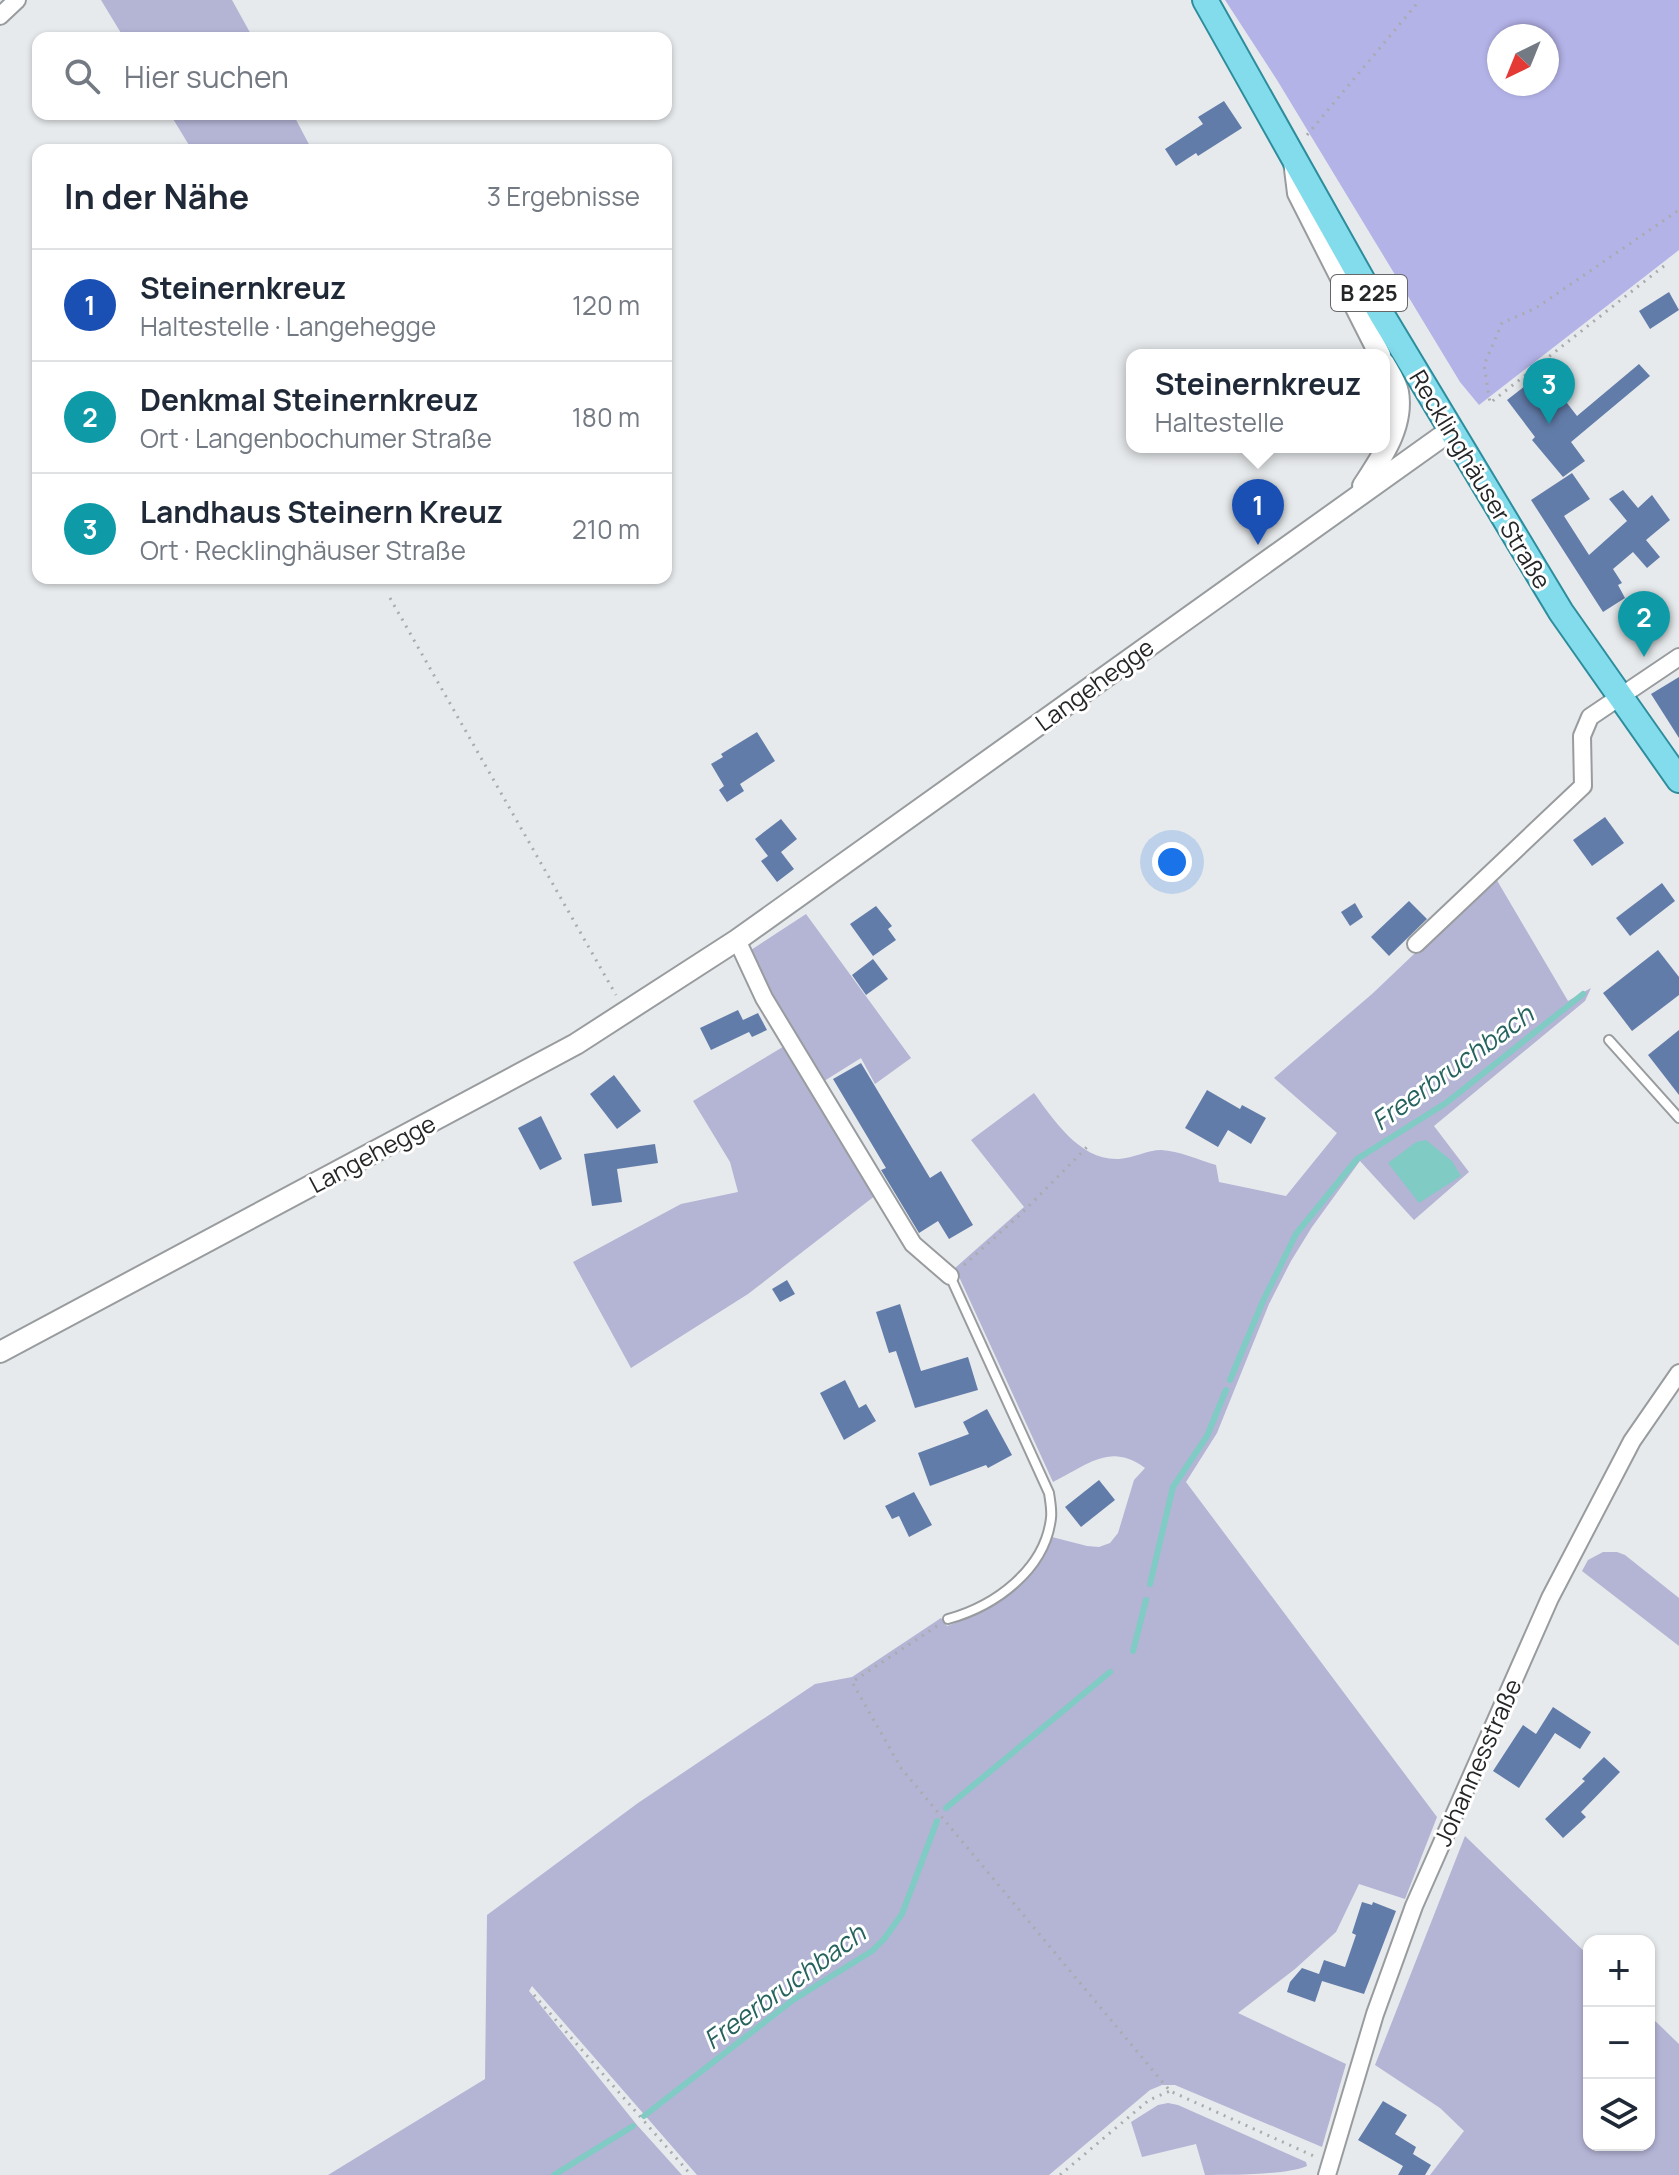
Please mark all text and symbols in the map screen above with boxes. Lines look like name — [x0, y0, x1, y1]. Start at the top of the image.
north arrow — [1487, 24, 1559, 96]
search box — [32, 32, 672, 120]
icon: search — [60, 54, 104, 98]
text: Hier suchen — [124, 56, 289, 97]
text: In der Nähe — [64, 173, 249, 219]
text: 3 Ergebnisse — [487, 178, 640, 214]
text: Steinernkreuz — [140, 267, 346, 308]
road number: B 225 — [1331, 275, 1407, 311]
text: 1 — [84, 287, 96, 323]
text: 120 m — [572, 287, 640, 323]
text: Haltestelle · Langehegge — [140, 308, 436, 344]
popup — [1126, 349, 1390, 453]
pin: 3 — [1523, 358, 1575, 424]
text: Steinernkreuz — [1155, 363, 1361, 404]
street label: Recklinghäuser Straße — [1402, 363, 1560, 595]
text: Denkmal Steinernkreuz — [140, 379, 479, 420]
text: 2 — [82, 399, 98, 435]
text: 180 m — [572, 399, 640, 435]
text: Haltestelle — [1155, 404, 1284, 440]
text: Ort · Langenbochumer Straße — [140, 420, 492, 456]
pin: 1 — [1232, 479, 1284, 545]
text: Landhaus Steinern Kreuz — [140, 491, 503, 532]
text: 3 — [82, 511, 98, 547]
text: 210 m — [572, 511, 640, 547]
text: Ort · Recklinghäuser Straße — [140, 532, 466, 568]
pin: 2 — [1618, 591, 1670, 657]
street label: Langehegge — [1028, 630, 1160, 738]
your location — [1152, 842, 1192, 882]
water label: Freerbruchbach — [1364, 995, 1541, 1138]
street label: Langehegge — [303, 1106, 441, 1200]
street label: Johannesstraße — [1425, 1673, 1529, 1851]
water label: Freerbruchbach — [696, 1914, 873, 2057]
map controls — [1583, 1935, 1655, 2151]
button: + — [1583, 1935, 1655, 2007]
button: − — [1583, 2007, 1655, 2079]
button: layers — [1583, 2079, 1655, 2151]

